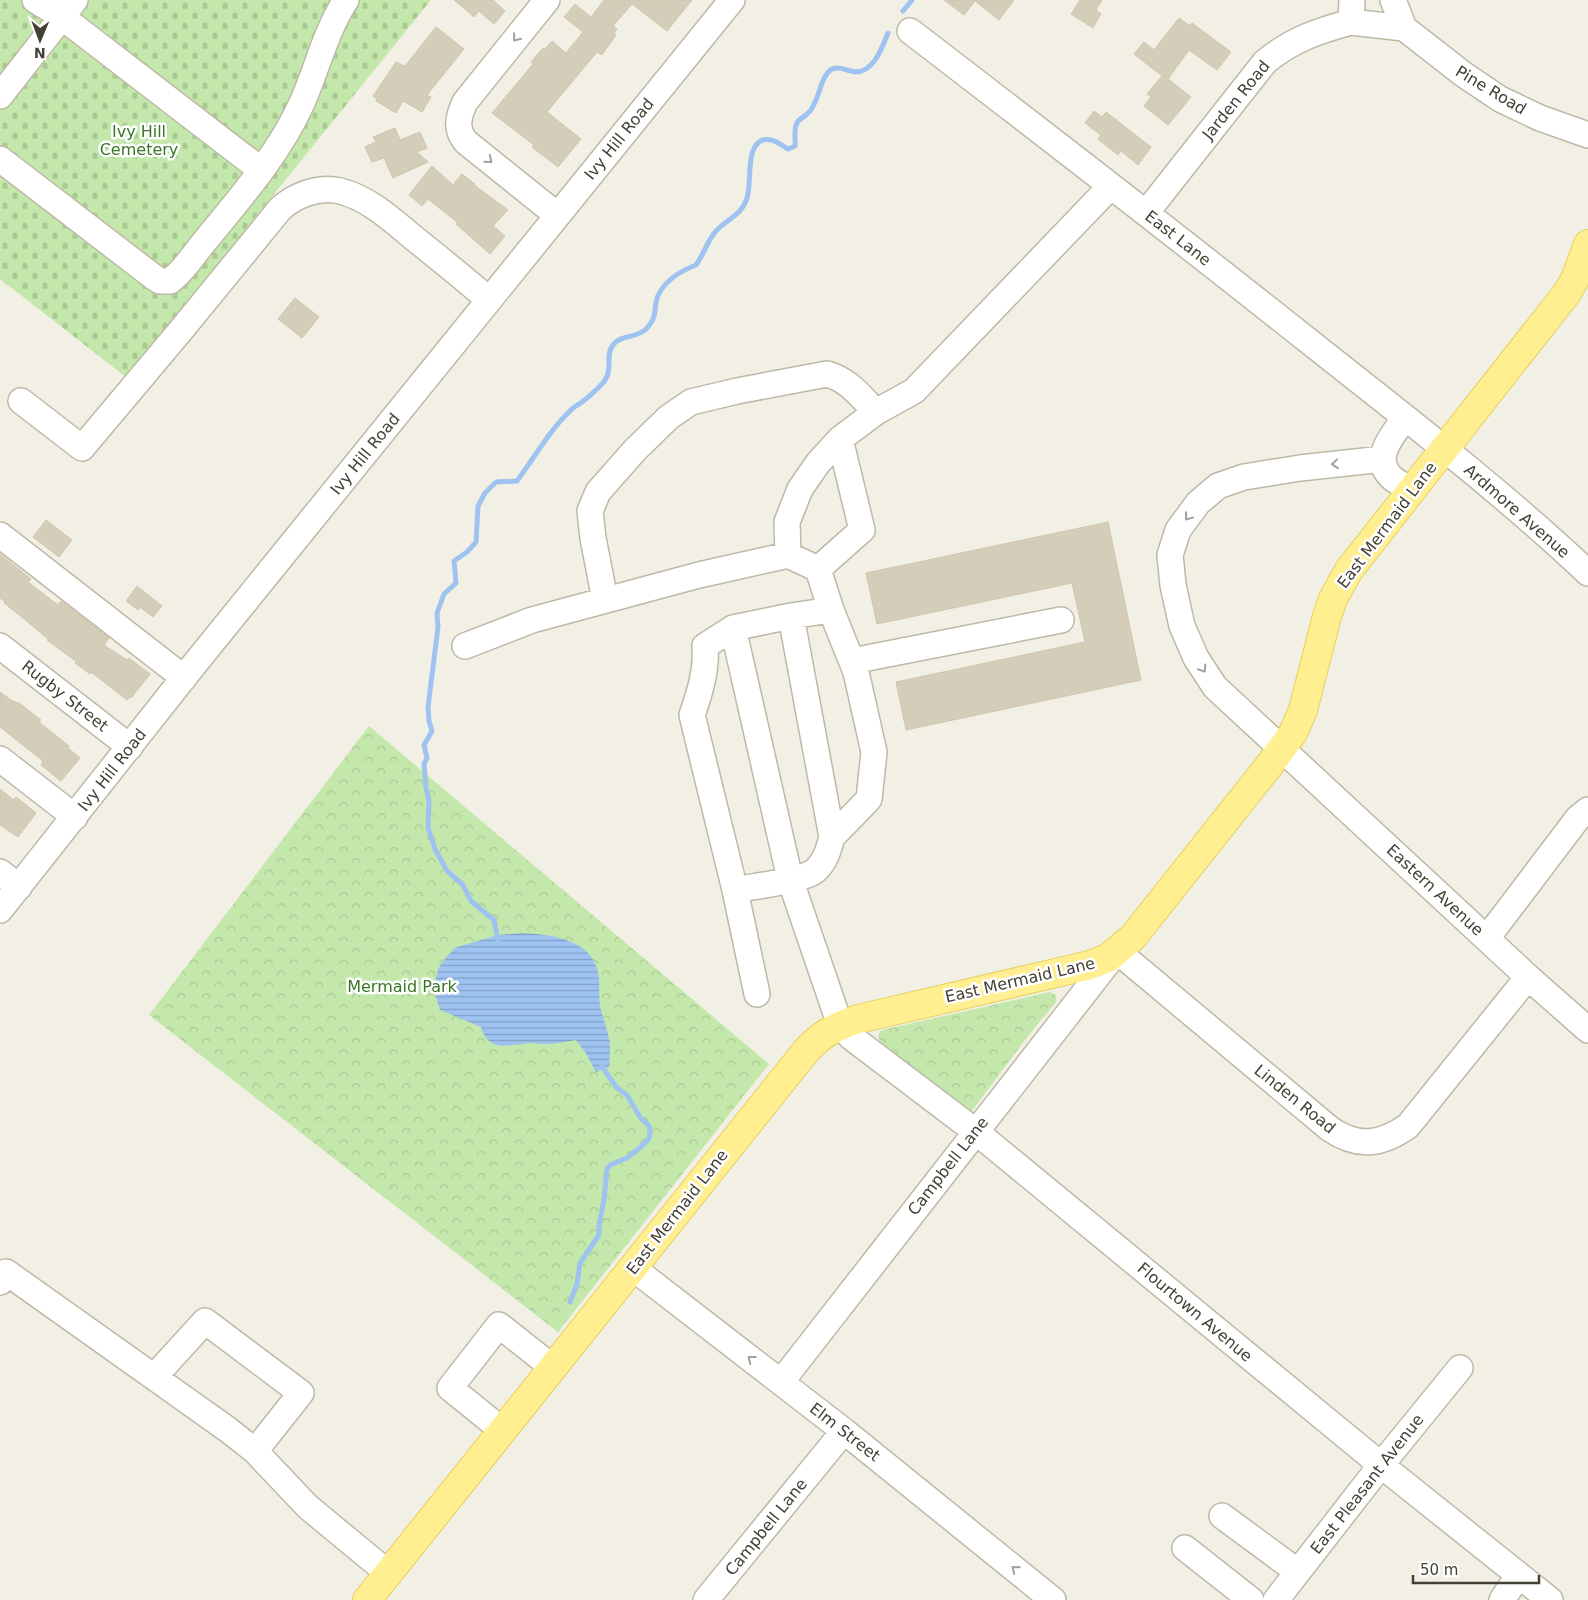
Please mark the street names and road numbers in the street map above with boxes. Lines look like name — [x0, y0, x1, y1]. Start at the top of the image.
street label: Jarden Road — [1198, 57, 1274, 144]
street label: Pine Road — [1452, 62, 1530, 118]
street label: Ivy Hill Road — [580, 94, 658, 184]
street label: East Lane — [1141, 206, 1215, 270]
street label: Ivy Hill Road — [326, 409, 404, 499]
street label: East Mermaid Lane — [1333, 458, 1441, 592]
street label: Ardmore Avenue — [1460, 460, 1574, 562]
street label: Rugby Street — [18, 656, 112, 736]
street label: Ivy Hill Road — [74, 725, 150, 815]
street label: Eastern Avenue — [1383, 840, 1487, 940]
street label: East Mermaid Lane — [943, 953, 1097, 1007]
street label: Linden Road — [1251, 1061, 1339, 1137]
street label: Campbell Lane — [904, 1113, 992, 1219]
street label: East Mermaid Lane — [622, 1146, 732, 1278]
street label: Flourtown Avenue — [1134, 1258, 1256, 1366]
street label: Elm Street — [806, 1399, 884, 1465]
street label: East Pleasant Avenue — [1306, 1410, 1428, 1558]
street label: Campbell Lane — [721, 1475, 811, 1579]

